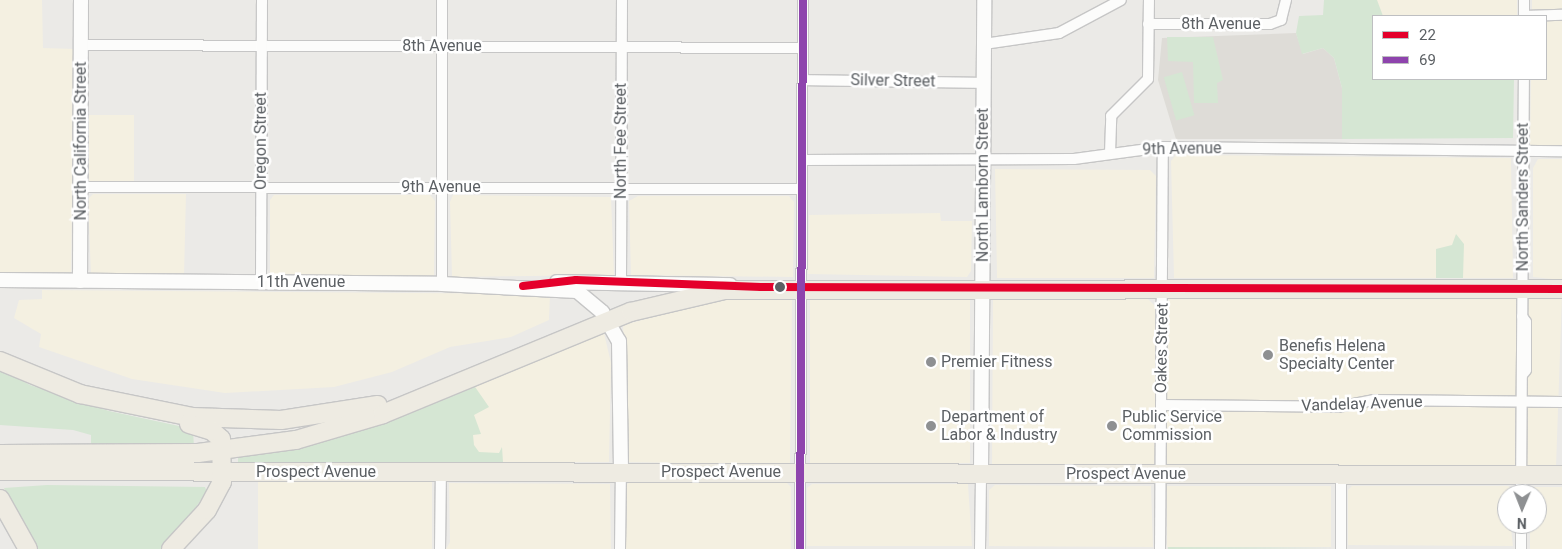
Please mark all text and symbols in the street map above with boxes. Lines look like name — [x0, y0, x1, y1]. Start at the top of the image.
street label: 8th Avenue — [1181, 14, 1261, 34]
legend — [1372, 15, 1547, 80]
text: 22 — [1419, 26, 1436, 44]
street label: 8th Avenue — [402, 36, 482, 56]
text: 69 — [1419, 51, 1436, 69]
street label: North California Street — [71, 62, 91, 220]
street label: Silver Street — [850, 71, 936, 91]
street label: North Fee Street — [611, 83, 631, 199]
street label: Oregon Street — [251, 92, 271, 190]
street label: North Lamborn Street — [973, 108, 993, 262]
street label: North Sanders Street — [1513, 123, 1533, 271]
street label: 9th Avenue — [1142, 139, 1222, 159]
street label: 9th Avenue — [401, 177, 481, 197]
street label: 11th Avenue — [257, 272, 345, 292]
unlabelled marker — [775, 282, 785, 292]
street label: Oakes Street — [1152, 303, 1172, 393]
place label: Benefis Helena Specialty Center — [1279, 336, 1394, 374]
marker: Benefis Helena Specialty Center — [1261, 348, 1275, 362]
place label: Premier Fitness — [941, 352, 1052, 372]
marker: Premier Fitness — [925, 356, 937, 368]
street label: Vandelay Avenue — [1301, 392, 1423, 416]
place label: Department of Labor & Industry — [941, 407, 1057, 445]
place label: Public Service Commission — [1122, 407, 1222, 445]
marker: Department of Labor & Industry — [925, 420, 937, 432]
marker: Public Service Commission — [1106, 420, 1118, 432]
street label: Prospect Avenue — [256, 462, 376, 482]
street label: Prospect Avenue — [661, 462, 781, 482]
street label: Prospect Avenue — [1066, 464, 1186, 484]
north arrow — [1497, 484, 1547, 534]
text: N — [1517, 515, 1527, 531]

